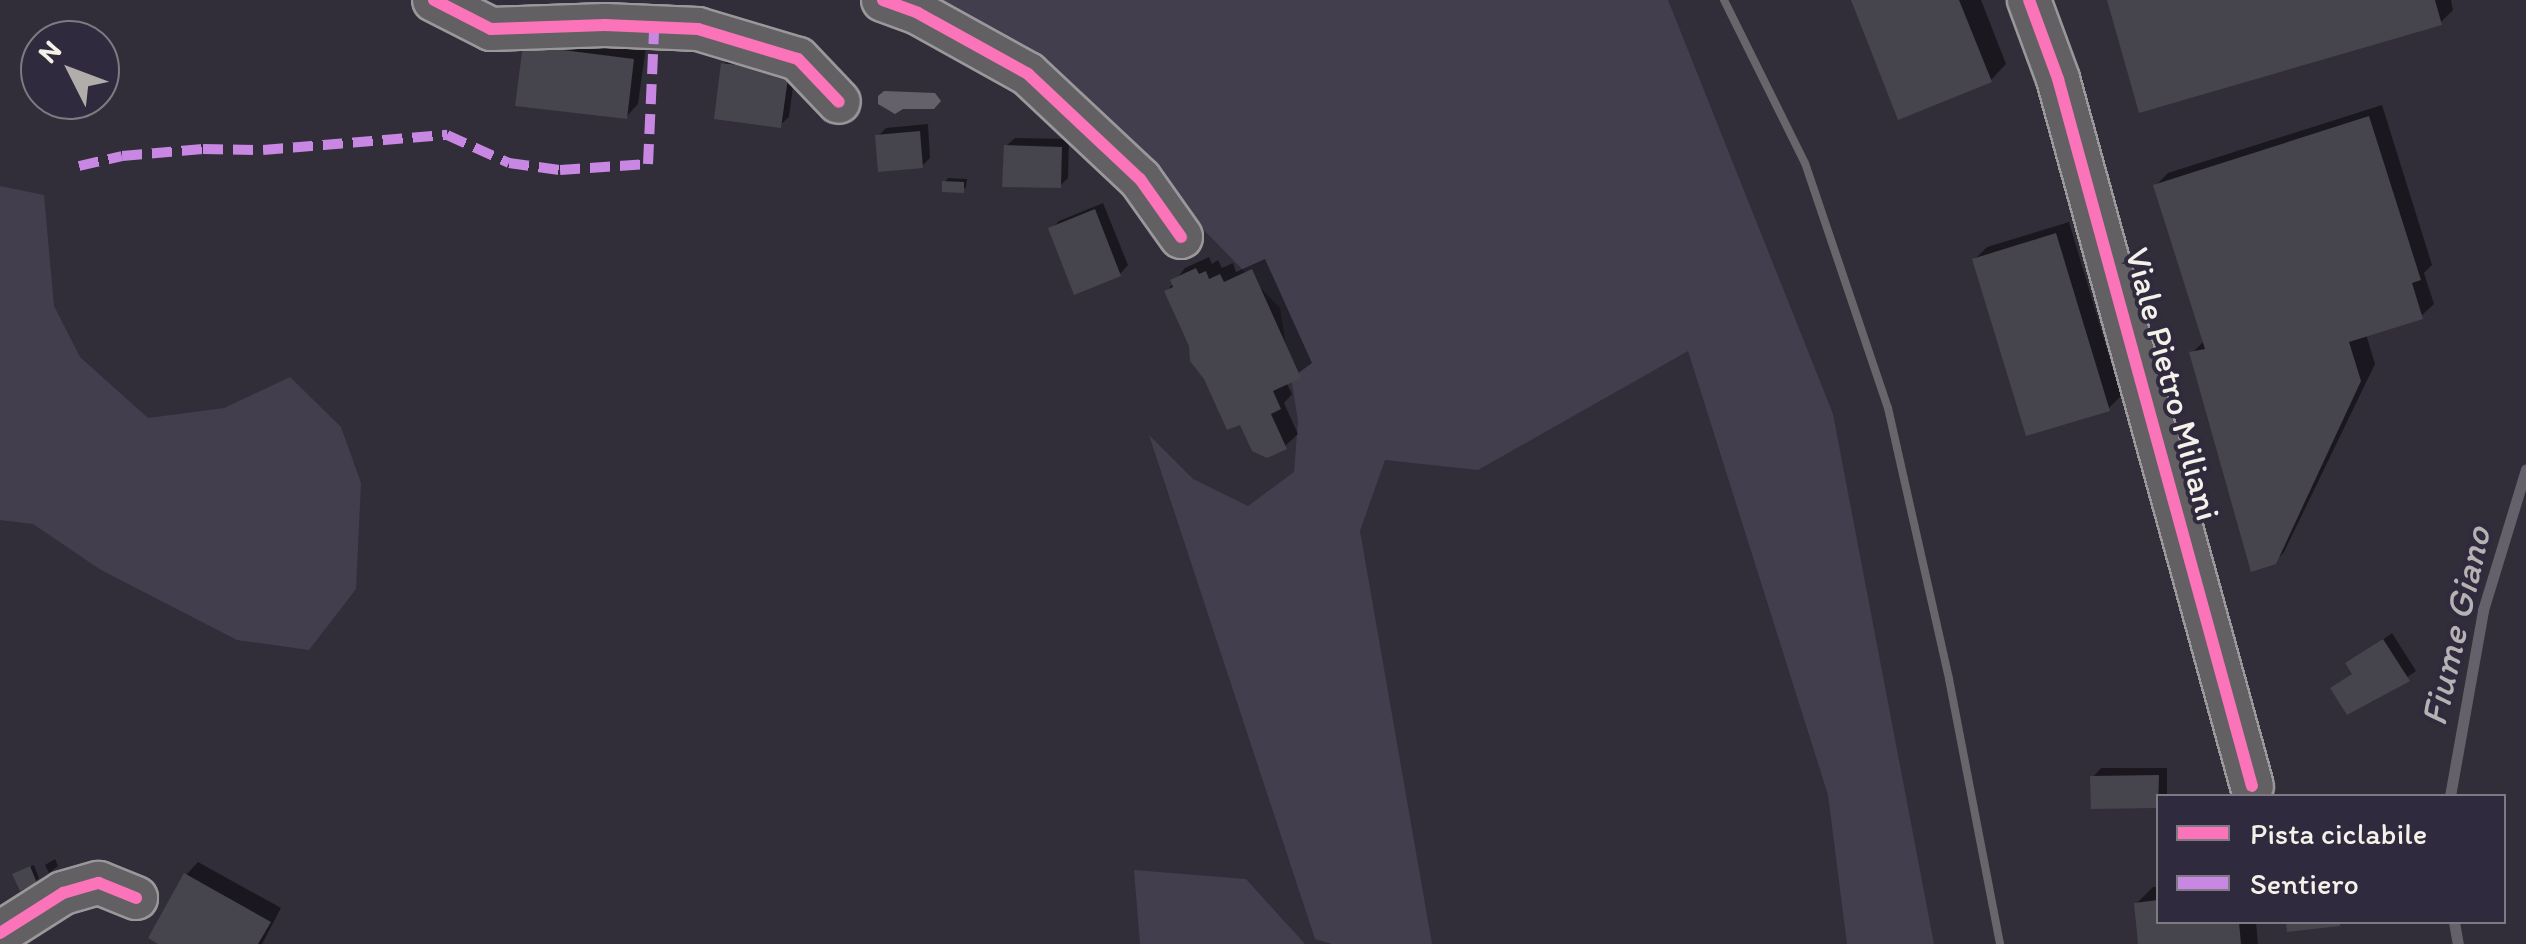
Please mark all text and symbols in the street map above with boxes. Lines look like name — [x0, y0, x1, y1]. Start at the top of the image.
north arrow — [20, 20, 120, 120]
text: N — [30, 33, 68, 70]
street label: Viale Pietro Miliani — [2116, 243, 2230, 525]
water label: Fiume Giano — [2411, 521, 2501, 731]
legend — [2156, 794, 2506, 924]
text: Pista ciclabile — [2250, 815, 2427, 852]
text: Sentiero — [2250, 865, 2359, 902]

